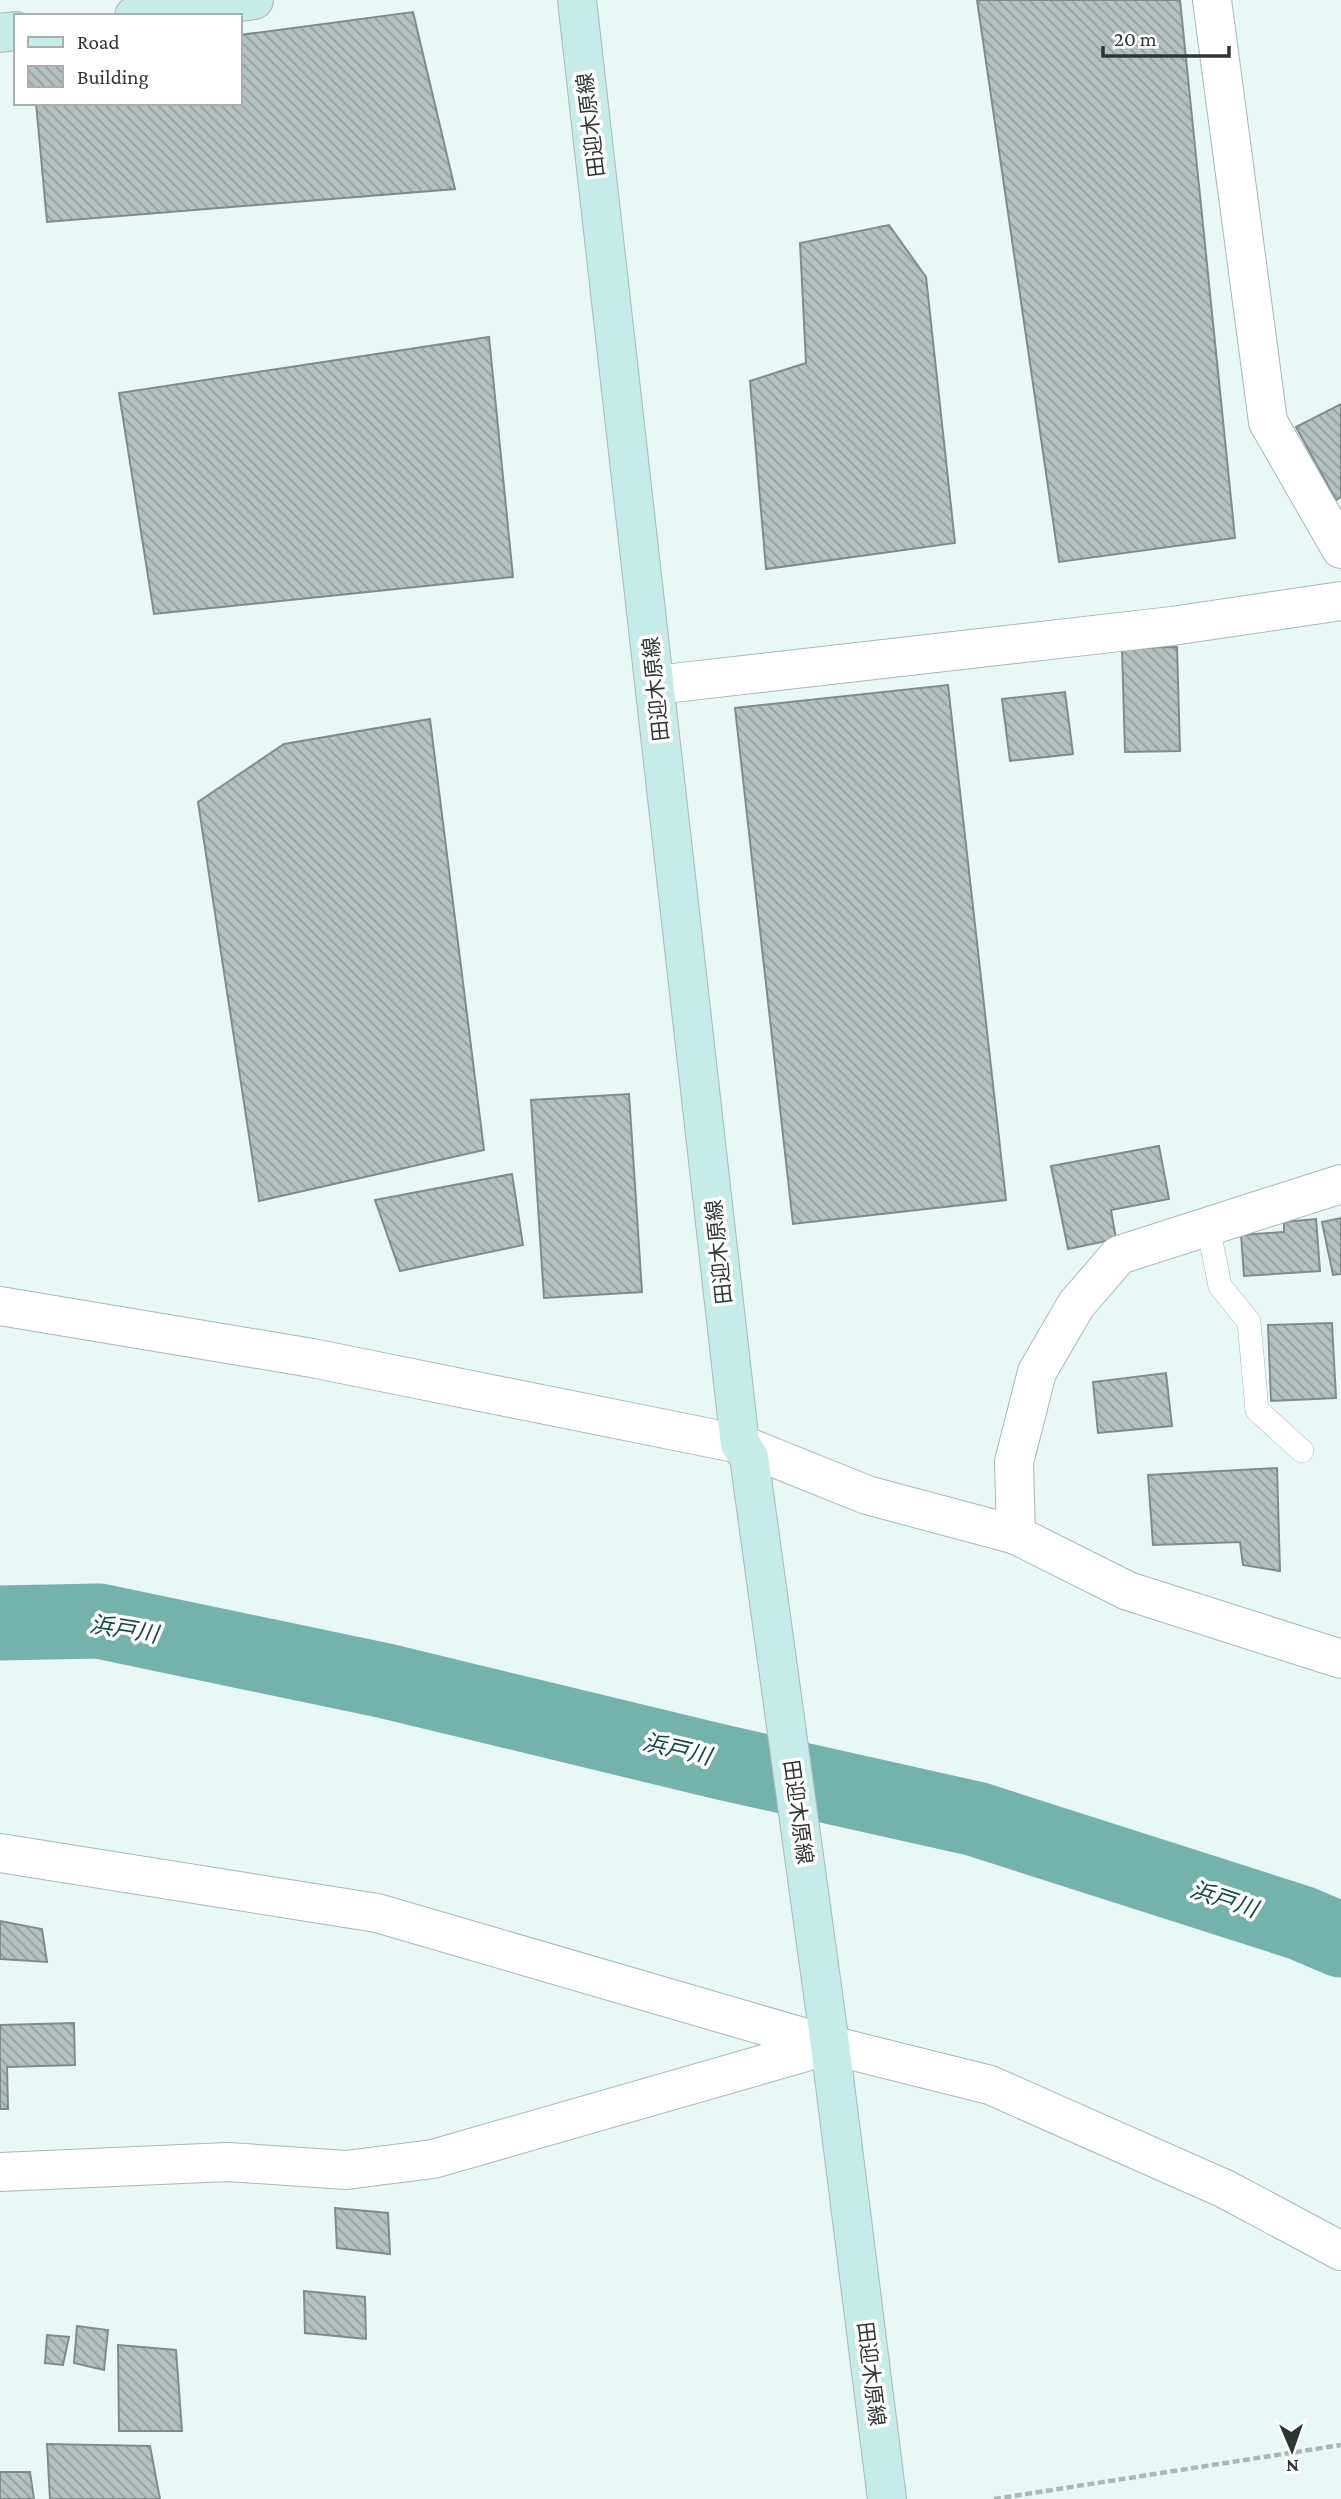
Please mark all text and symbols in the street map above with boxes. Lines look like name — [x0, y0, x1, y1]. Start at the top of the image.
legend — [14, 14, 242, 105]
scale bar — [1103, 14, 1229, 58]
text: 20 m — [1114, 27, 1157, 51]
text: Road — [77, 30, 120, 54]
text: Building — [77, 65, 149, 89]
street label: 田迎木原線 — [573, 71, 609, 179]
street label: 田迎木原線 — [639, 636, 673, 742]
street label: 田迎木原線 — [702, 1199, 736, 1305]
water label: 浜戸川 — [88, 1611, 163, 1648]
water label: 浜戸川 — [640, 1729, 716, 1770]
street label: 田迎木原線 — [779, 1758, 817, 1866]
water label: 浜戸川 — [1187, 1876, 1264, 1923]
street label: 田迎木原線 — [853, 2320, 889, 2428]
north arrow — [1257, 2415, 1327, 2485]
text: N — [1286, 2456, 1299, 2477]

